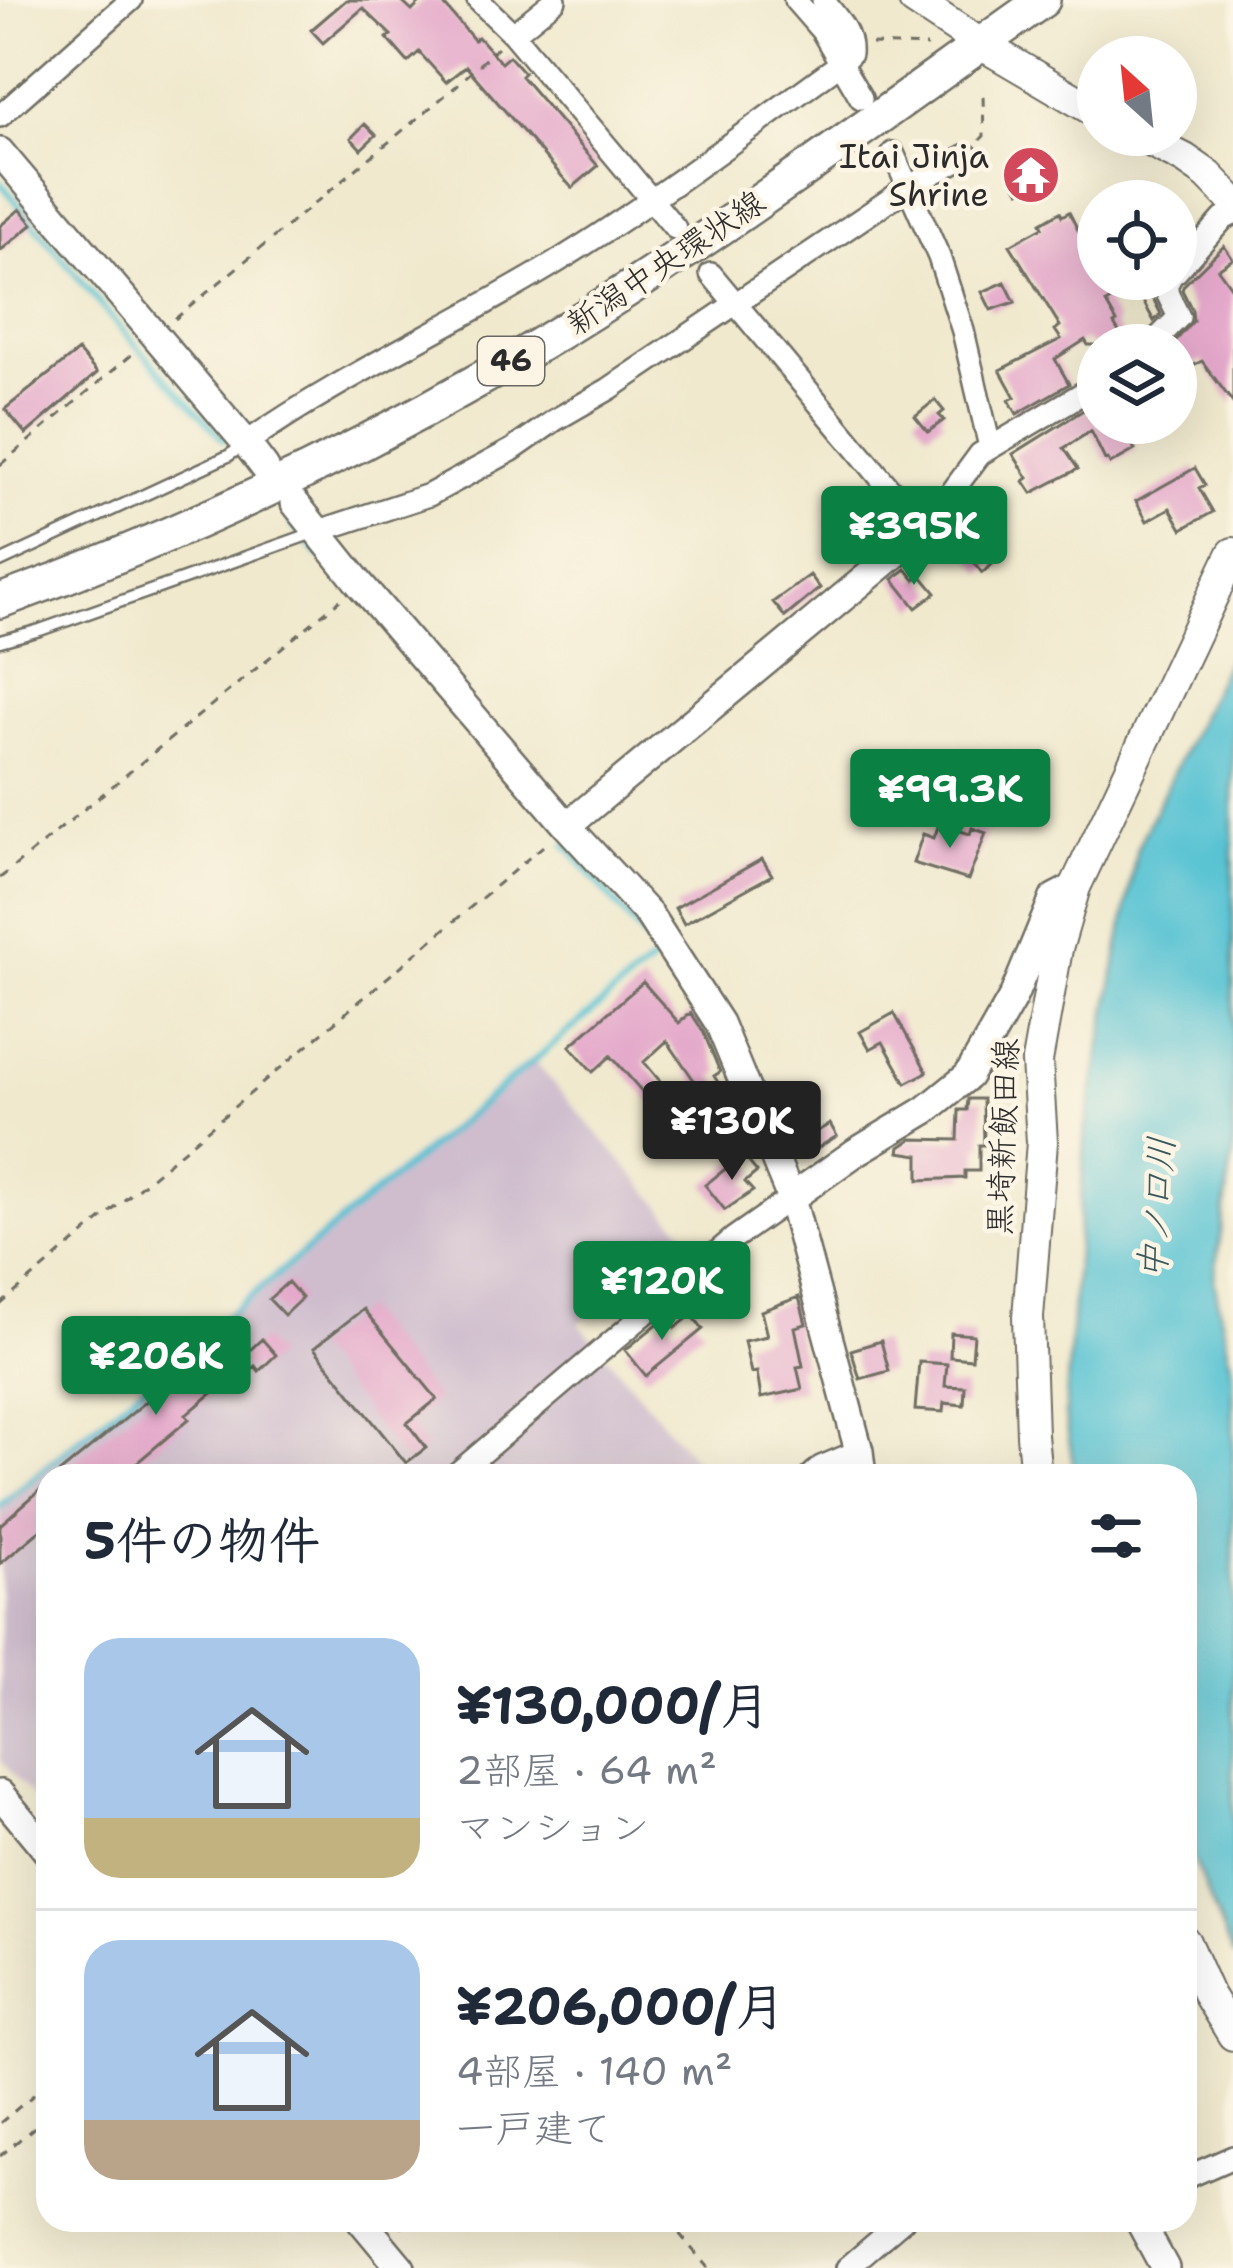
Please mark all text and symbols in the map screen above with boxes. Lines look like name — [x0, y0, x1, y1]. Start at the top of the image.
north arrow — [1077, 36, 1197, 156]
map controls — [1077, 36, 1197, 444]
place label: Itai Jinja Shrine — [839, 134, 989, 217]
temple icon: Itai Jinja Shrine — [1000, 144, 1062, 206]
street label: 新潟中央環状線 — [557, 179, 774, 346]
button: locate — [1077, 180, 1197, 300]
button: layers — [1077, 324, 1197, 444]
road number: 46 — [478, 337, 544, 385]
pin: ¥395K — [830, 486, 998, 588]
text: ¥395K — [848, 499, 980, 551]
pin: ¥99.3K — [852, 749, 1048, 851]
text: ¥99.3K — [877, 762, 1023, 814]
street label: 黒埼新飯田線 — [977, 1037, 1028, 1237]
pin: ¥130K — [648, 1081, 816, 1183]
text: ¥130K — [670, 1094, 794, 1146]
water label: 中ノ口川 — [1127, 1134, 1186, 1282]
pin: ¥120K — [578, 1241, 746, 1343]
text: ¥120K — [600, 1254, 724, 1306]
pin: ¥206K — [72, 1316, 240, 1418]
text: ¥206K — [89, 1329, 223, 1381]
icon: filters — [1083, 1503, 1149, 1569]
text: 5件の物件 — [84, 1506, 320, 1574]
text: ¥130,000/月 — [456, 1671, 770, 1739]
icon: home — [180, 1686, 324, 1830]
text: 2部屋 · 64 m² — [456, 1744, 717, 1796]
text: マンション — [456, 1801, 649, 1853]
text: ¥206,000/月 — [456, 1972, 786, 2040]
icon: home — [180, 1988, 324, 2132]
text: 4部屋 · 140 m² — [456, 2045, 733, 2097]
text: 一戸建て — [456, 2102, 612, 2154]

